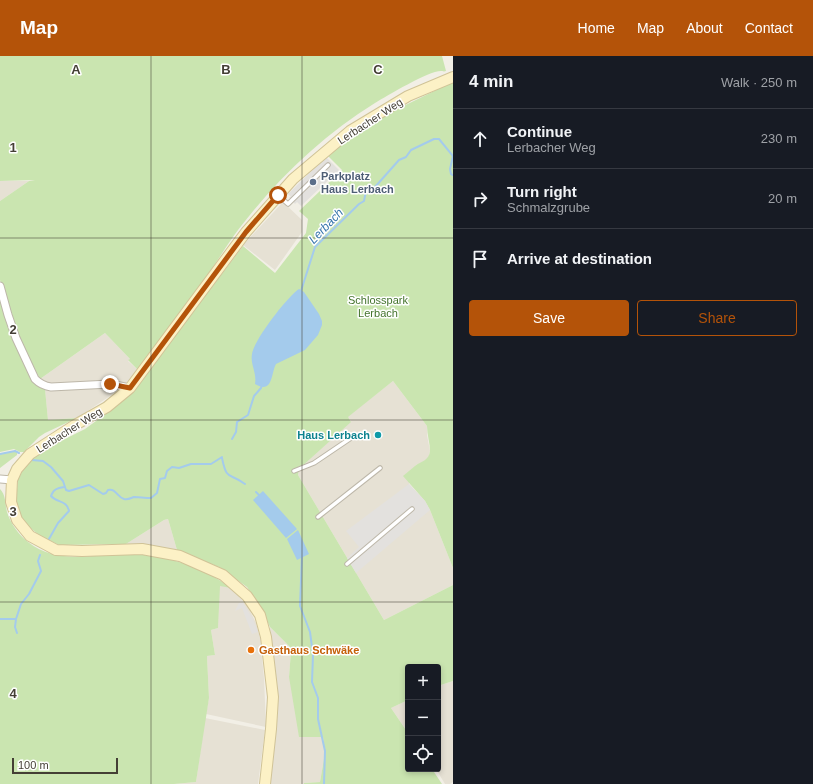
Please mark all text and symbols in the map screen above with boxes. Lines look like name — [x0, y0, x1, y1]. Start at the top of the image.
text: Map — [20, 17, 58, 38]
text: Home — [578, 20, 615, 36]
text: Map — [637, 20, 664, 36]
text: About — [686, 20, 723, 36]
text: Contact — [745, 20, 793, 36]
text: A — [71, 62, 81, 77]
text: B — [221, 62, 231, 77]
text: C — [373, 62, 383, 77]
text: 4 min — [469, 72, 513, 91]
text: Walk · 250 m — [721, 75, 797, 90]
street label: Lerbacher Weg — [335, 96, 405, 146]
text: Continue — [507, 123, 572, 140]
icon: ahead — [469, 128, 491, 150]
text: 230 m — [761, 131, 797, 146]
text: 1 — [9, 140, 17, 155]
text: Lerbacher Weg — [507, 140, 596, 155]
place label: Parkplatz Haus Lerbach — [321, 170, 394, 195]
marker: Parkplatz Haus Lerbach — [308, 177, 318, 187]
text: Turn right — [507, 183, 577, 200]
route start — [269, 186, 287, 204]
icon: right — [469, 188, 491, 210]
text: 20 m — [768, 191, 797, 206]
text: Schmalzgrube — [507, 200, 590, 215]
water label: Lerbach — [306, 205, 346, 246]
icon: arrive — [469, 248, 491, 270]
text: Arrive at destination — [507, 250, 652, 267]
park label: Schlosspark Lerbach — [348, 294, 408, 319]
button: Save — [469, 300, 629, 336]
button: Share — [637, 300, 797, 336]
text: 2 — [9, 322, 17, 337]
route end — [101, 375, 119, 393]
street label: Lerbacher Weg — [34, 405, 104, 455]
place label: Haus Lerbach — [297, 429, 370, 441]
marker: Haus Lerbach — [373, 430, 383, 440]
text: 3 — [9, 504, 17, 519]
place label: Gasthaus Schwäke — [259, 644, 359, 656]
marker: Gasthaus Schwäke — [246, 645, 256, 655]
map controls — [405, 664, 441, 772]
button: + — [405, 664, 441, 700]
text: 4 — [9, 686, 17, 701]
button: − — [405, 700, 441, 736]
button: locate — [405, 736, 441, 772]
scale bar — [12, 756, 118, 775]
text: 100 m — [18, 759, 49, 771]

